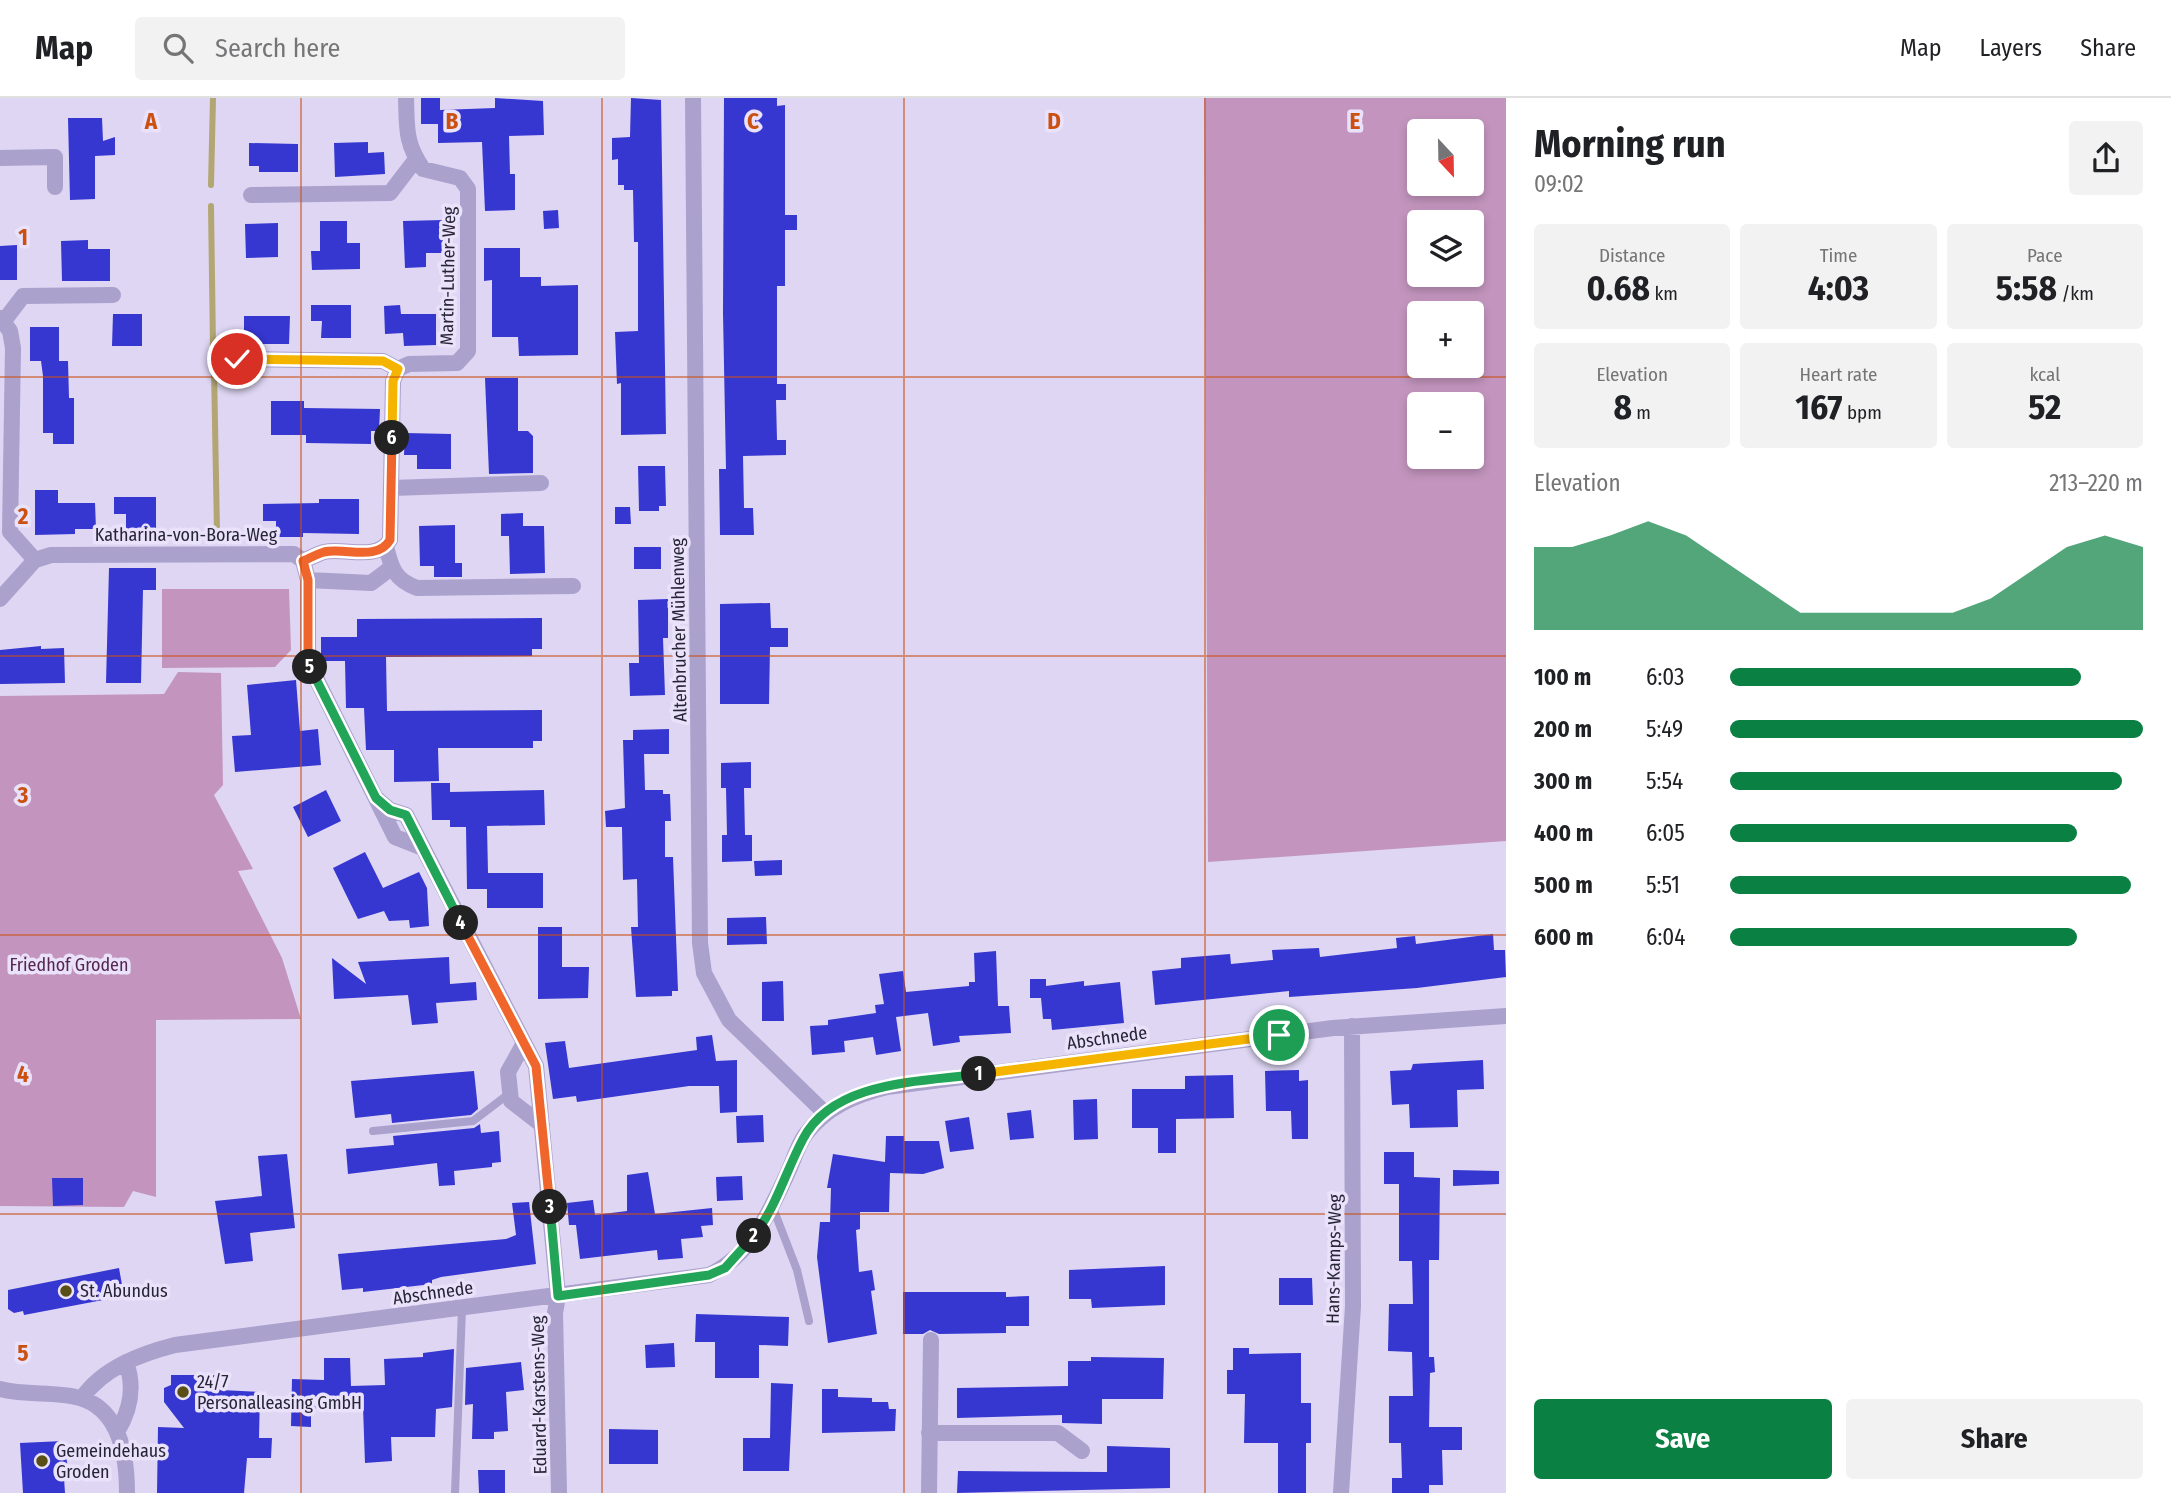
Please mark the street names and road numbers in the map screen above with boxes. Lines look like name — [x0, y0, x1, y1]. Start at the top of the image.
street label: Martin-Luther-Weg — [436, 206, 460, 346]
street label: Katharina-von-Bora-Weg — [95, 524, 278, 546]
street label: Altenbrucher Mühlenweg — [666, 537, 692, 722]
street label: Abschnede — [1065, 1021, 1149, 1055]
street label: Hans-Kamps-Weg — [1322, 1193, 1346, 1324]
street label: Abschnede — [391, 1276, 475, 1310]
street label: Eduard-Karstens-Weg — [527, 1315, 551, 1475]

